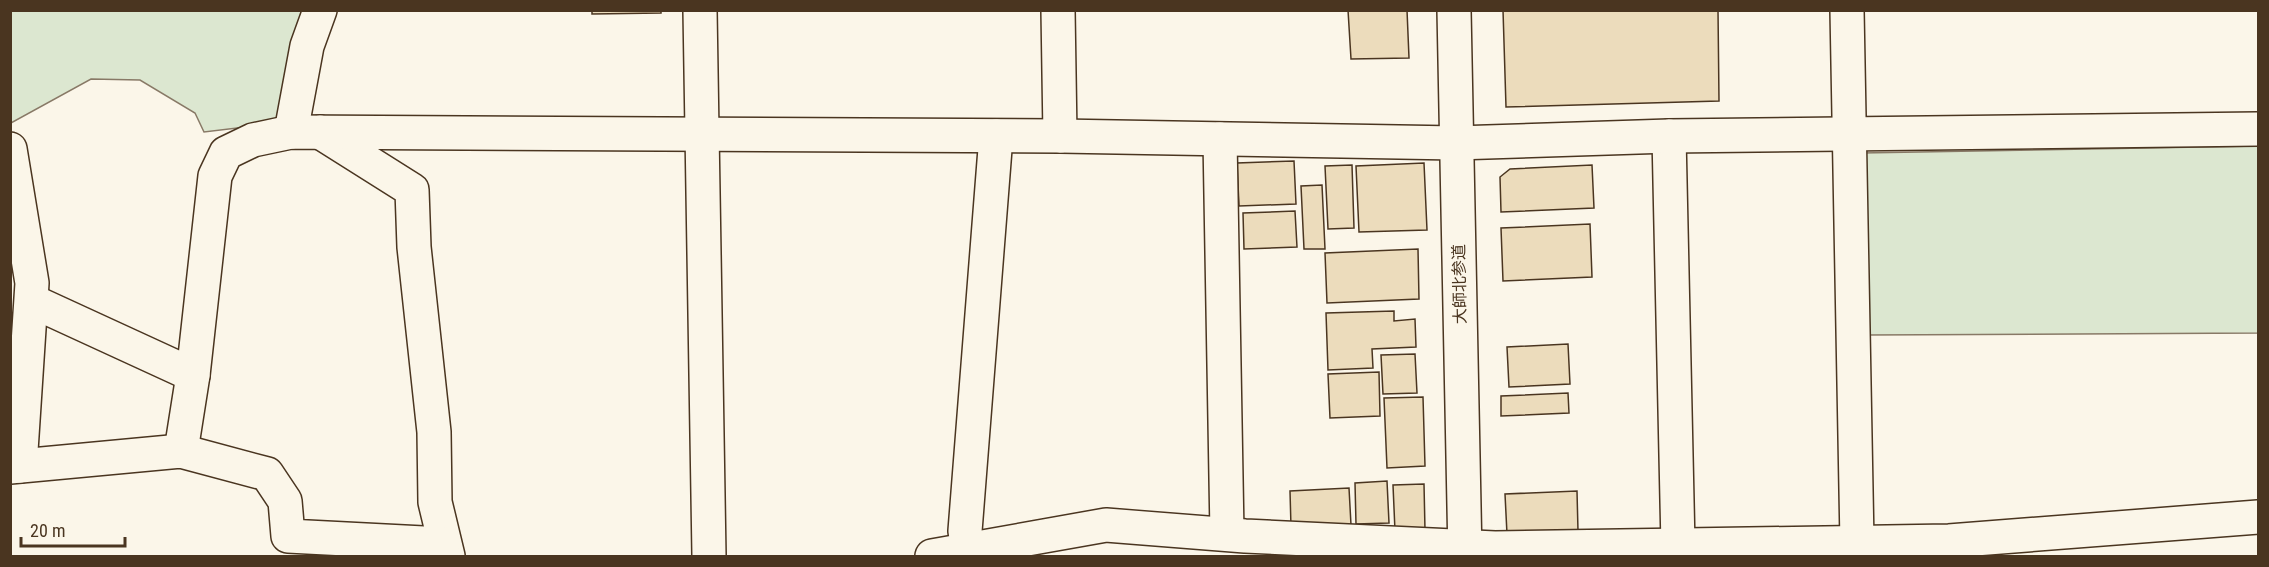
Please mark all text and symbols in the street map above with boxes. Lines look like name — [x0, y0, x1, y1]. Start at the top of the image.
street label: 大師北参道 — [1449, 244, 1470, 324]
scale bar — [21, 510, 124, 548]
text: 20 m — [30, 520, 65, 541]

